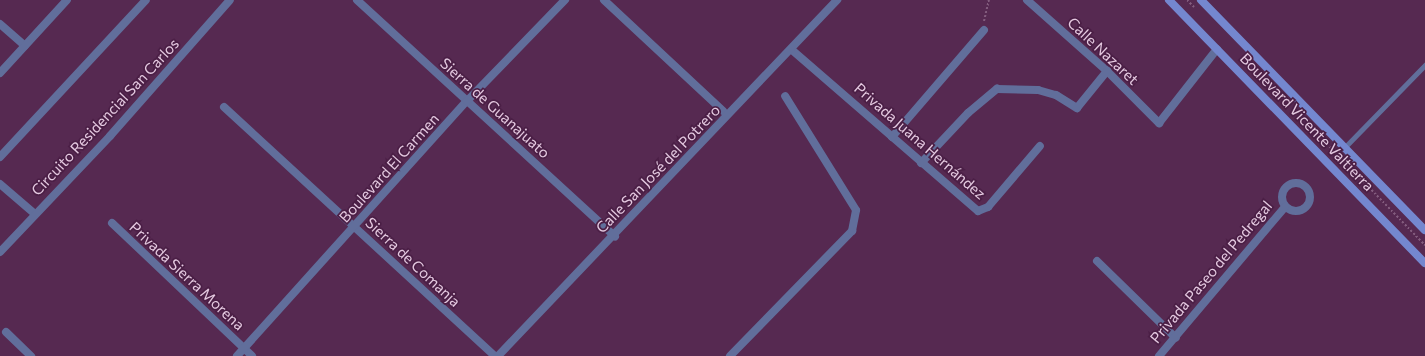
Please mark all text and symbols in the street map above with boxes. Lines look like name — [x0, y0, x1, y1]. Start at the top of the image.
street label: Calle Nazaret — [1064, 14, 1142, 88]
street label: Circuito Residencial San Carlos — [27, 35, 183, 199]
street label: Boulevard Vicente Valtierra — [1236, 49, 1378, 195]
street label: Sierra de Guanajuato — [436, 54, 554, 162]
street label: Privada Juana Hernández — [851, 79, 989, 203]
street label: Calle San José del Potrero — [592, 101, 724, 237]
street label: Boulevard El Carmen — [335, 110, 443, 226]
street label: Privada Paseo del Pedregal — [1146, 197, 1276, 347]
street label: Sierra de Comanja — [362, 213, 464, 311]
street label: Privada Sierra Morena — [126, 218, 248, 334]

